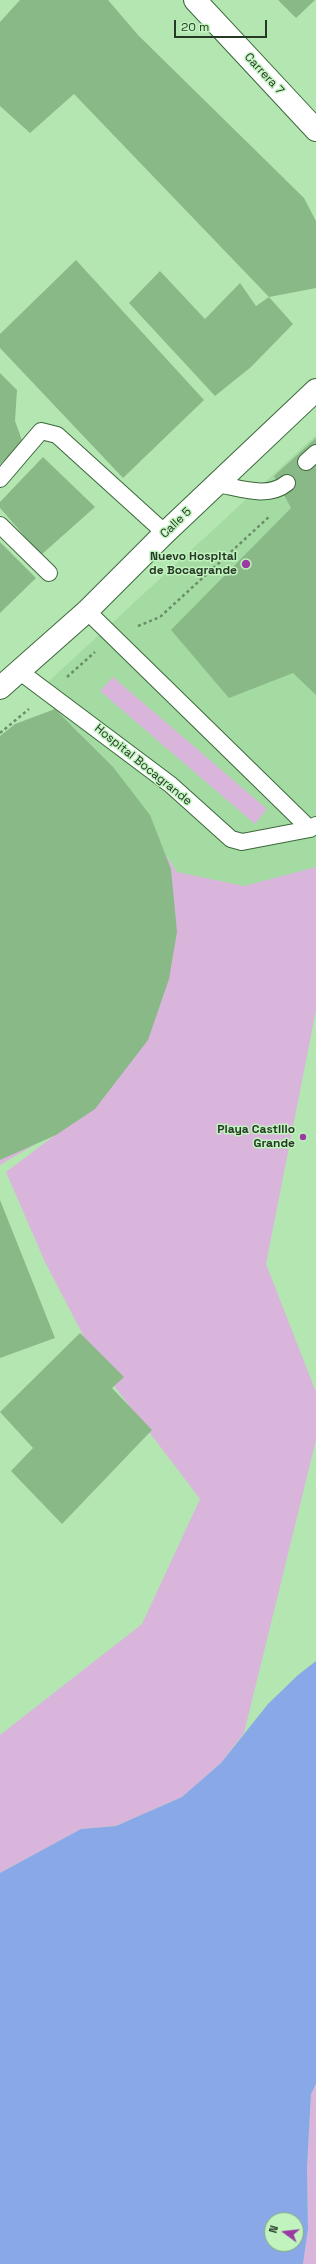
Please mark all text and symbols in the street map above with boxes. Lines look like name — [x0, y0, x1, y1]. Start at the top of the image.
scale bar — [176, 12, 269, 38]
text: 20 m — [181, 19, 209, 35]
street label: Carrera 7 — [241, 50, 287, 98]
street label: Calle 5 — [157, 505, 195, 541]
place label: Nuevo Hospital de Bocagrande — [149, 550, 237, 578]
marker: Nuevo Hospital de Bocagrande — [240, 558, 252, 570]
street label: Hospital Bocagrande — [91, 721, 195, 809]
place label: Playa Castillo Grande — [217, 1123, 295, 1151]
marker: Playa Castillo Grande — [298, 1132, 308, 1142]
north arrow — [264, 2212, 304, 2252]
text: N — [266, 2224, 281, 2235]

